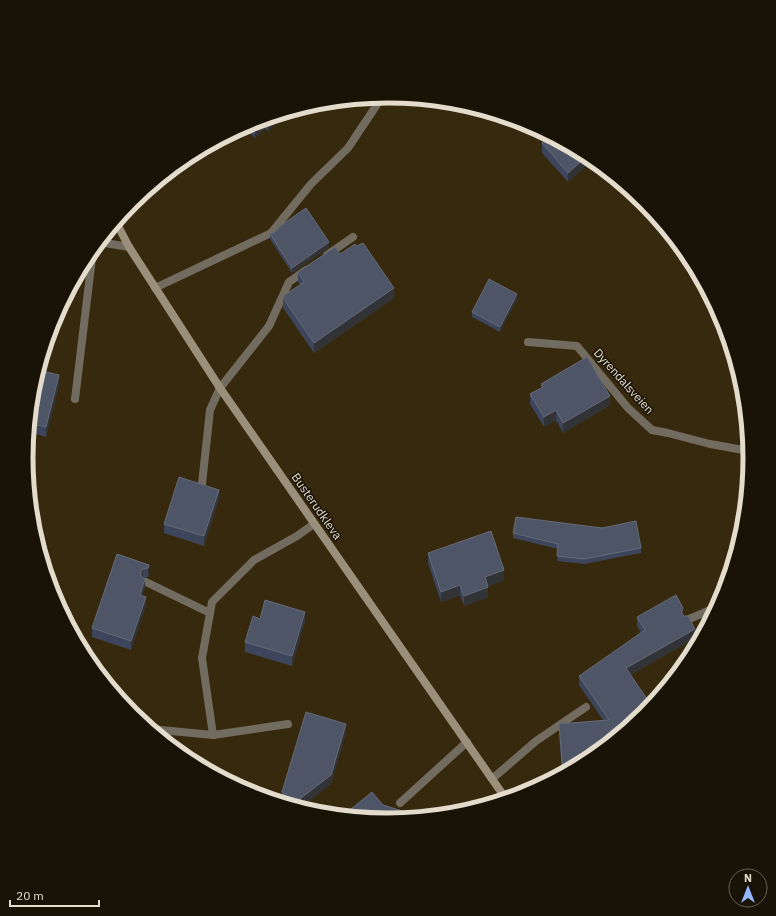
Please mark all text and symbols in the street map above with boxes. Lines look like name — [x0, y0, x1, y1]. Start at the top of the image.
street label: Dyrendalsveien — [591, 345, 657, 417]
street label: Busterudkleva — [289, 470, 346, 543]
north arrow — [728, 868, 768, 908]
text: N — [744, 871, 752, 885]
scale bar — [10, 882, 99, 908]
text: 20 m — [16, 888, 44, 903]

